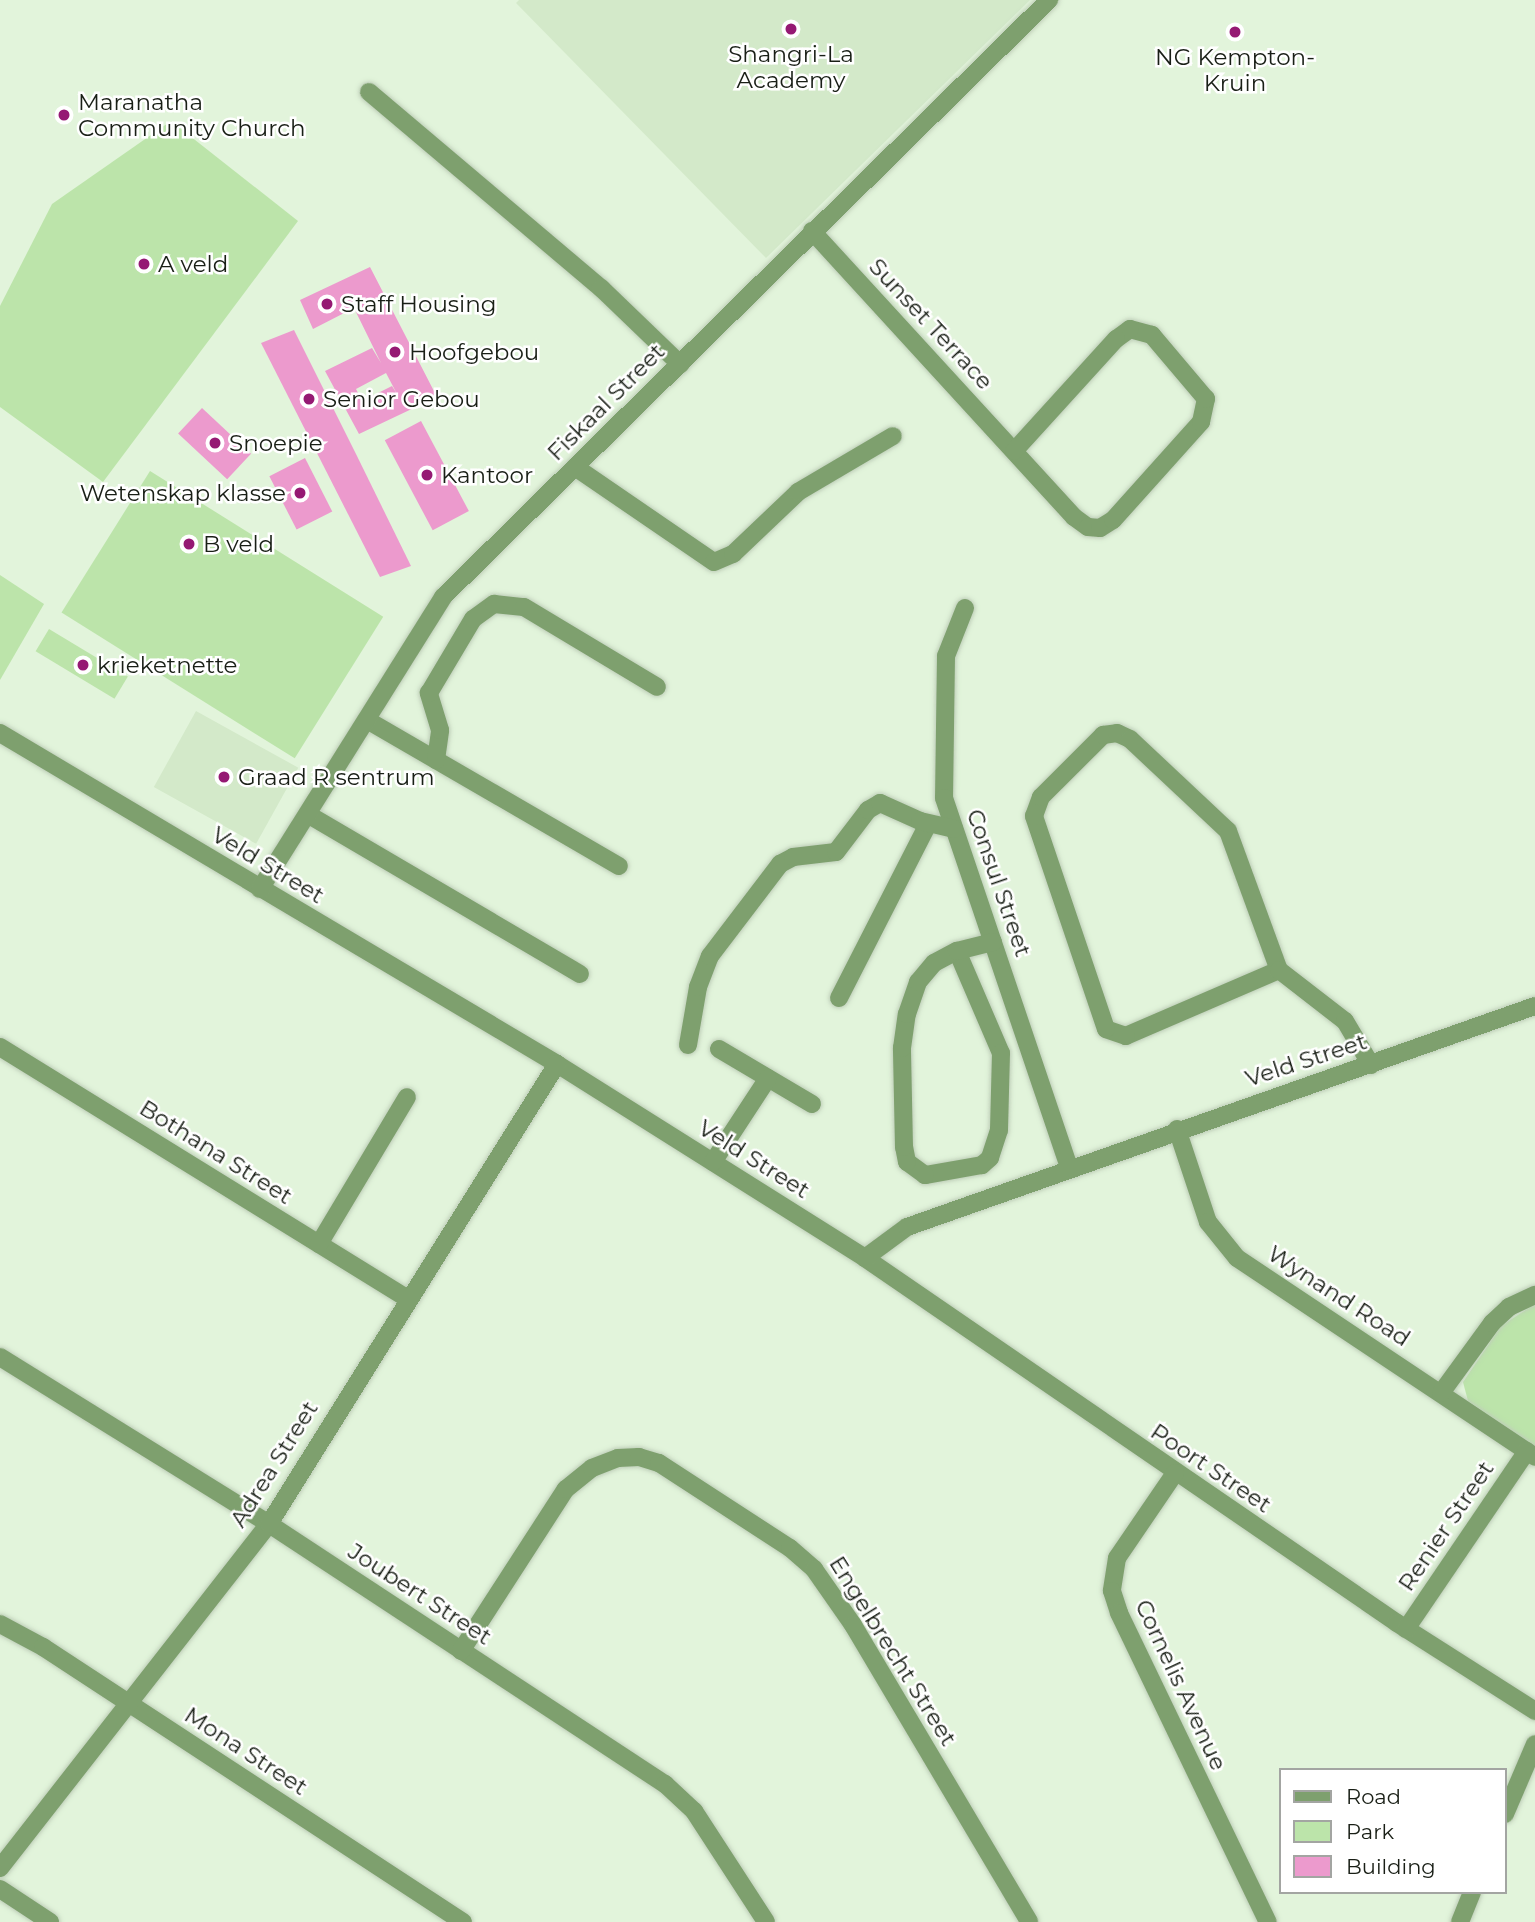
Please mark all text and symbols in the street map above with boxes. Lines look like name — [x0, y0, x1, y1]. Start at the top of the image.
marker: Shangri-La Academy — [783, 21, 799, 37]
marker: NG Kempton- Kruin — [1227, 24, 1243, 40]
place label: Shangri-La Academy — [728, 40, 854, 94]
place label: NG Kempton- Kruin — [1155, 43, 1315, 97]
place label: Maranatha Community Church — [78, 88, 306, 142]
marker: Maranatha Community Church — [56, 107, 72, 123]
place label: A veld — [158, 250, 228, 278]
street label: Sunset Terrace — [863, 253, 999, 395]
marker: A veld — [136, 256, 152, 272]
place label: Staff Housing — [341, 290, 497, 318]
marker: Staff Housing — [319, 296, 335, 312]
place label: Hoofgebou — [409, 338, 539, 366]
street label: Fiskaal Street — [542, 338, 670, 466]
marker: Hoofgebou — [387, 344, 403, 360]
place label: Senior Gebou — [323, 385, 480, 413]
marker: Senior Gebou — [301, 391, 317, 407]
place label: Snoepie — [229, 429, 323, 457]
marker: Snoepie — [207, 435, 223, 451]
place label: Kantoor — [441, 461, 533, 489]
marker: Kantoor — [419, 467, 435, 483]
place label: Wetenskap klasse — [80, 479, 286, 507]
marker: Wetenskap klasse — [292, 485, 308, 501]
place label: B veld — [203, 530, 274, 558]
marker: B veld — [181, 536, 197, 552]
place label: krieketnette — [97, 651, 237, 679]
marker: krieketnette — [75, 657, 91, 673]
place label: Graad R sentrum — [238, 763, 435, 791]
marker: Graad R sentrum — [216, 769, 232, 785]
street label: Consul Street — [961, 806, 1037, 960]
street label: Veld Street — [207, 821, 329, 909]
street label: Veld Street — [1242, 1027, 1370, 1093]
street label: Bothana Street — [135, 1094, 297, 1210]
street label: Veld Street — [693, 1114, 815, 1204]
street label: Wynand Road — [1263, 1240, 1415, 1352]
street label: Adrea Street — [224, 1396, 324, 1532]
street label: Poort Street — [1145, 1418, 1277, 1518]
street label: Renier Street — [1392, 1456, 1500, 1596]
street label: Joubert Street — [343, 1537, 497, 1651]
street label: Engelbrecht Street — [823, 1551, 963, 1751]
street label: Cornelis Avenue — [1129, 1595, 1233, 1775]
street label: Mona Street — [179, 1701, 313, 1801]
legend — [1280, 1768, 1507, 1894]
text: Road — [1346, 1784, 1401, 1809]
text: Park — [1346, 1819, 1394, 1844]
text: Building — [1346, 1854, 1436, 1879]

